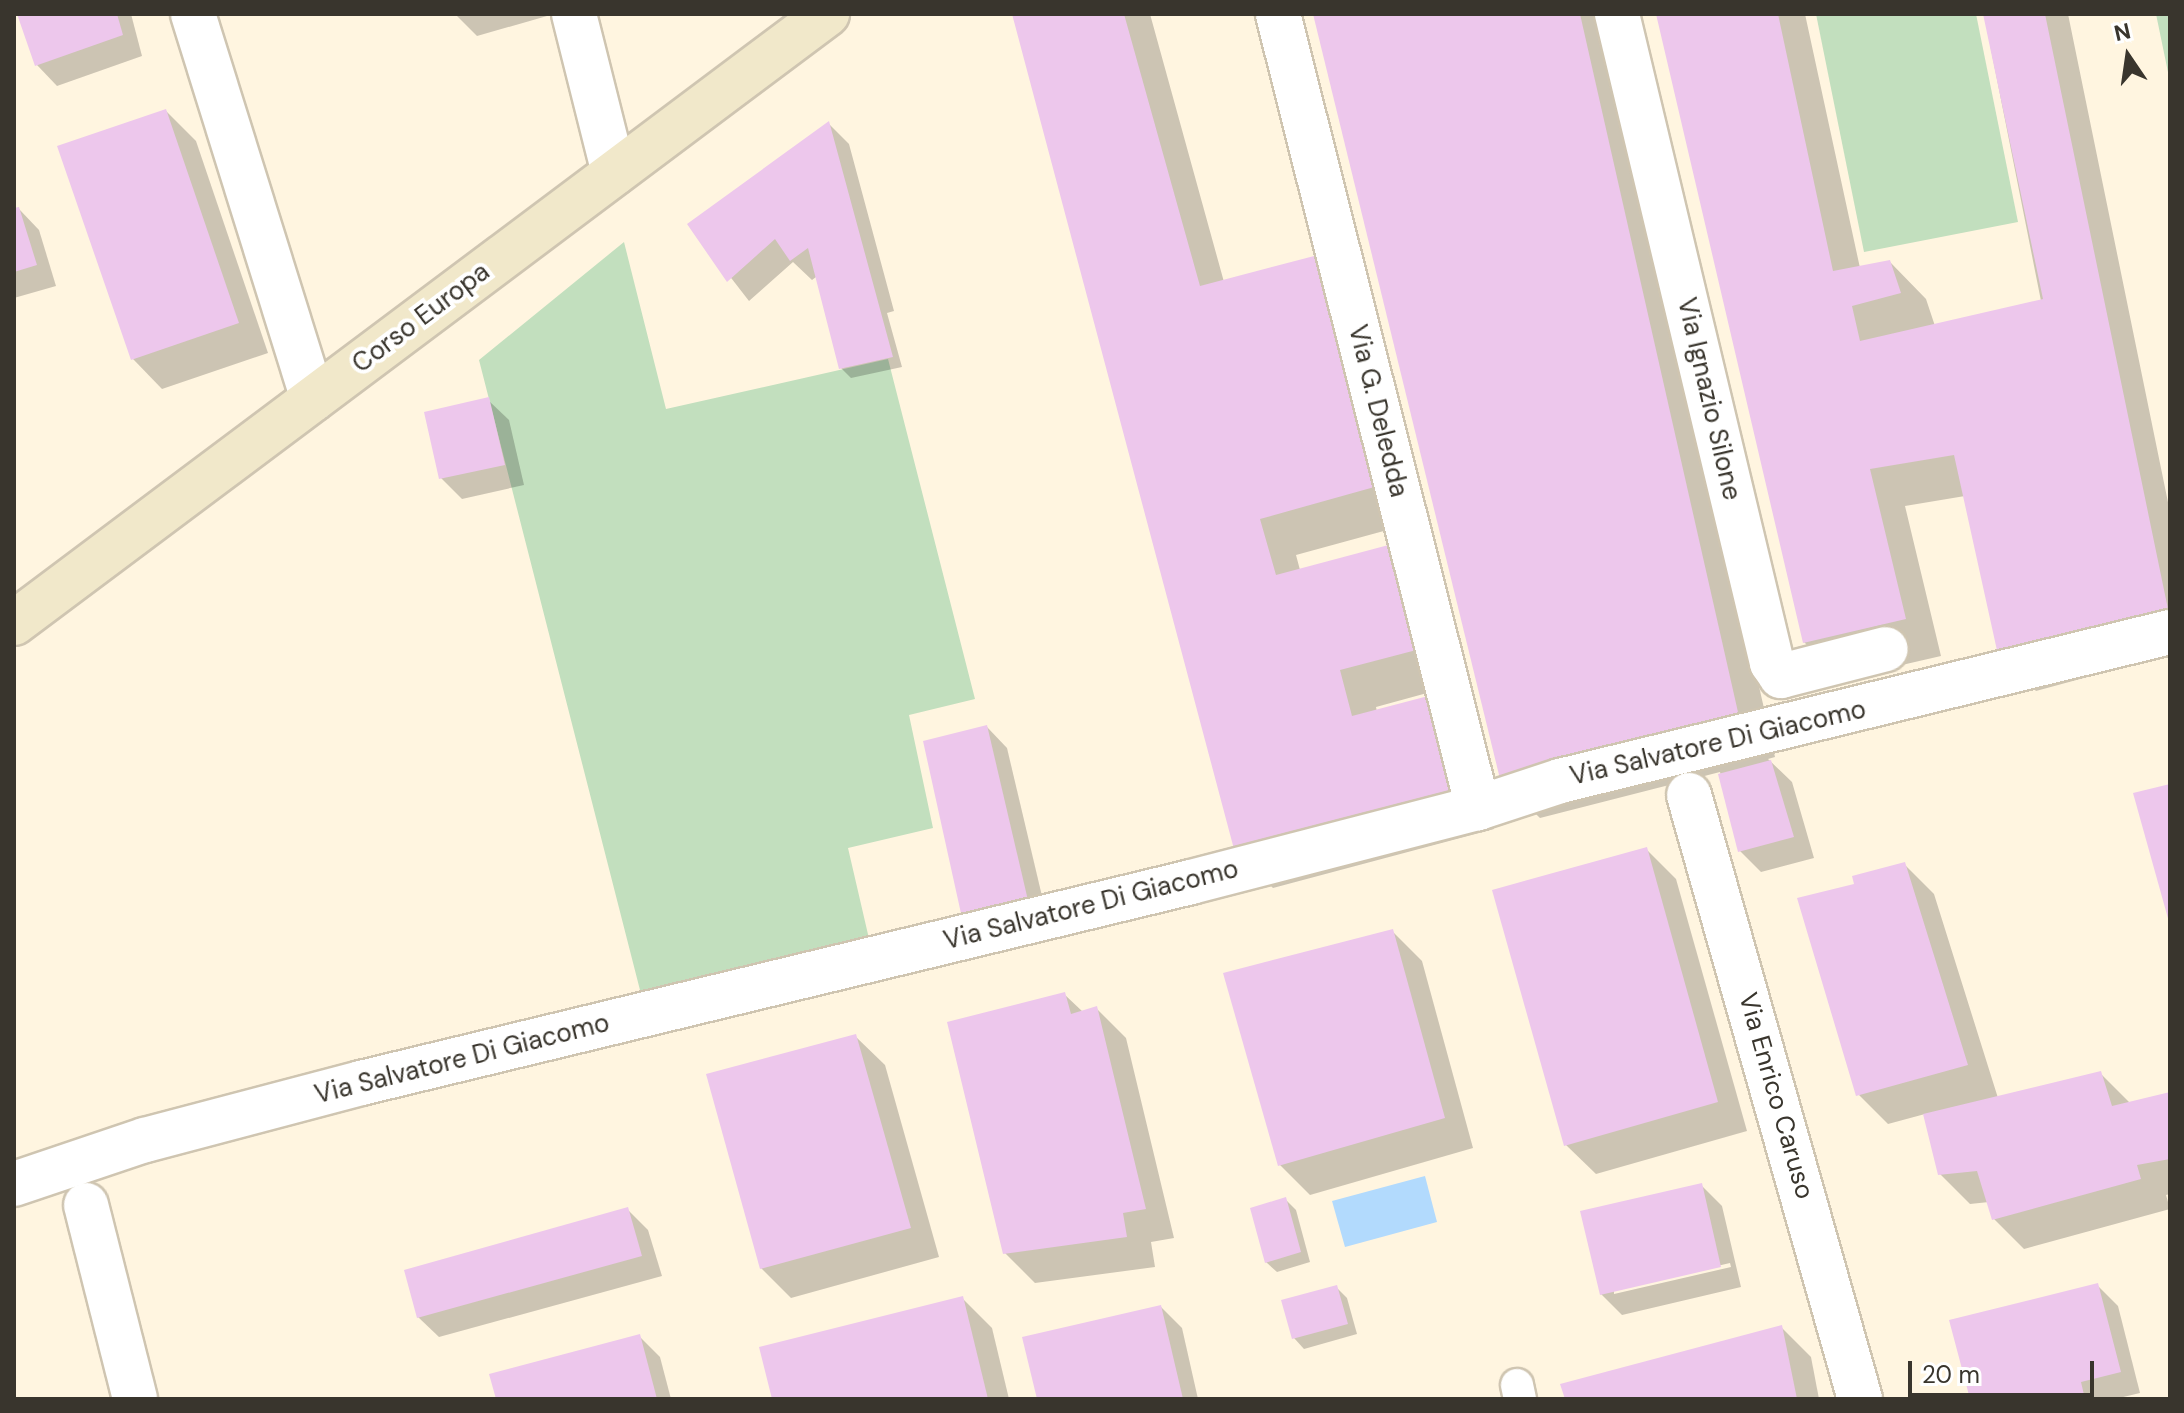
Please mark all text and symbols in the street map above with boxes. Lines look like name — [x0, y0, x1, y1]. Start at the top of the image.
north arrow — [2088, 16, 2168, 96]
text: N — [2111, 16, 2134, 48]
street label: Corso Europa — [346, 256, 496, 380]
street label: Via Ignazio Silone — [1671, 295, 1747, 503]
street label: Via G. Deledda — [1342, 322, 1414, 500]
street label: Via Salvatore Di Giacomo — [1567, 694, 1869, 792]
street label: Via Salvatore Di Giacomo — [940, 853, 1242, 957]
street label: Via Enrico Caruso — [1732, 989, 1820, 1203]
street label: Via Salvatore Di Giacomo — [311, 1007, 613, 1111]
scale bar — [1912, 1345, 2098, 1395]
text: 20 m — [1922, 1359, 1980, 1390]

